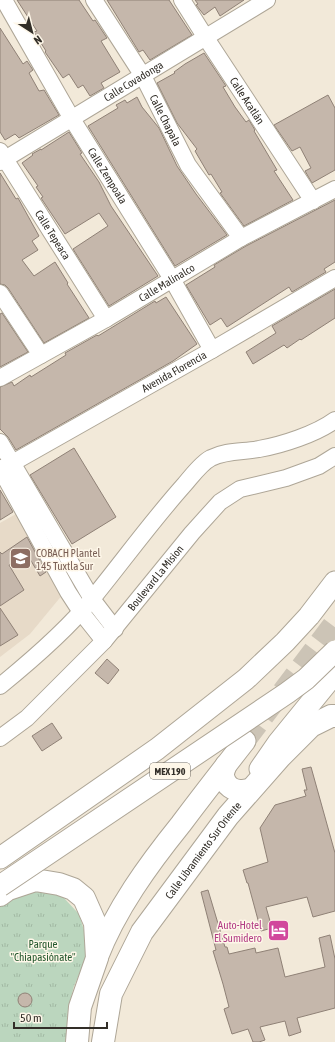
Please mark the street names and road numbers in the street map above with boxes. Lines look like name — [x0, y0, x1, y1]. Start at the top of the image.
street label: Calle Covadonga — [101, 58, 165, 104]
street label: Calle Acatlán — [227, 75, 267, 126]
street label: Calle Chapala — [147, 92, 183, 148]
street label: Calle Zempoala — [85, 146, 129, 206]
street label: Calle Tepeaca — [33, 208, 73, 262]
street label: Calle Malinalco — [137, 261, 197, 304]
street label: Avenida Florencia — [140, 348, 208, 395]
street label: Boulevard La Mision — [125, 543, 186, 613]
road number: MEX 190 — [150, 763, 190, 779]
street label: Calle Libramiento Sur Oriente — [163, 799, 244, 901]

